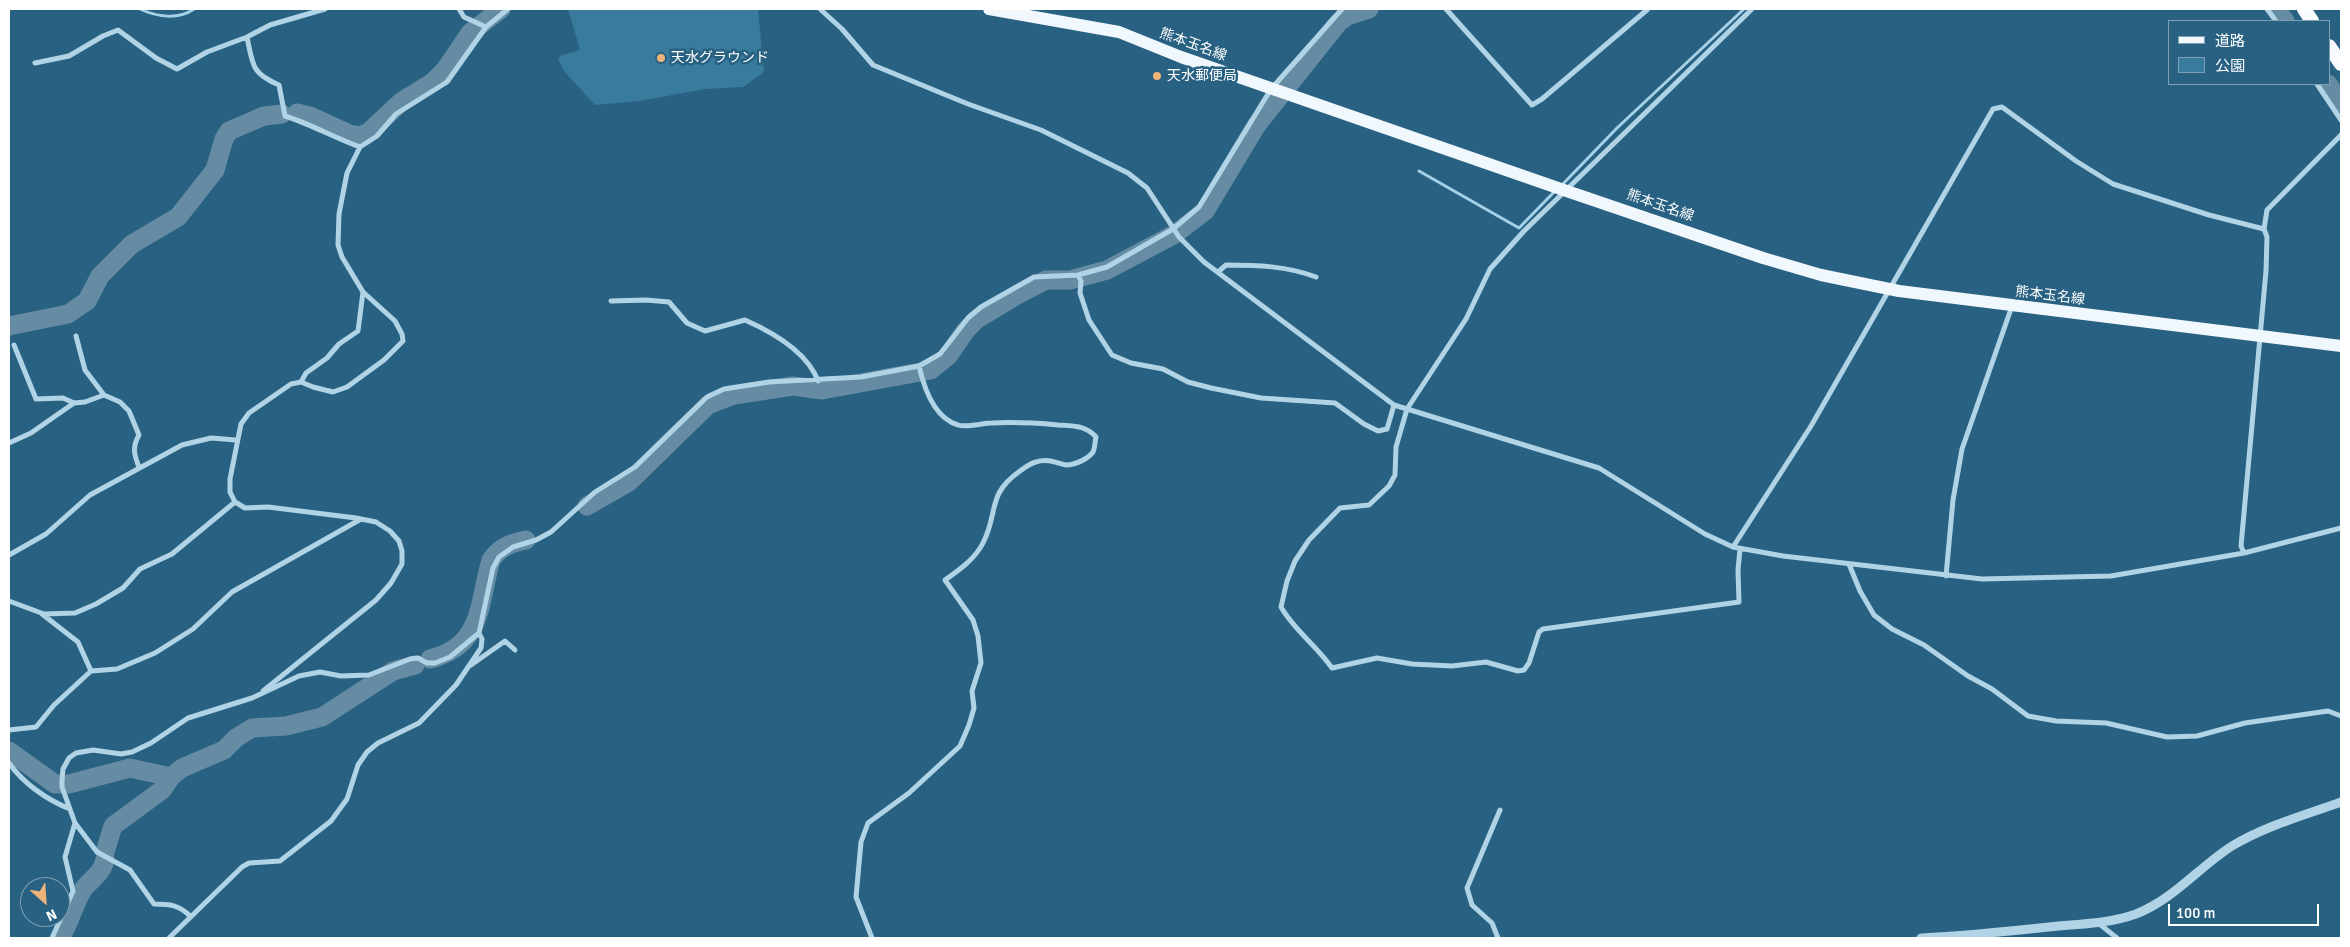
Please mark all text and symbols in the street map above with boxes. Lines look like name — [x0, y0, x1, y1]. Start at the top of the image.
legend — [2168, 20, 2330, 85]
street label: 熊本玉名線 — [1157, 25, 1229, 65]
text: 道路 — [2215, 32, 2245, 50]
place label: 天水グラウンド — [671, 50, 769, 66]
marker: 天水グラウンド — [655, 52, 667, 64]
text: 公園 — [2215, 57, 2245, 75]
place label: 天水郵便局 — [1167, 68, 1237, 84]
marker: 天水郵便局 — [1151, 70, 1163, 82]
street label: 熊本玉名線 — [1624, 187, 1696, 225]
street label: 熊本玉名線 — [2014, 283, 2086, 309]
north arrow — [20, 877, 70, 927]
scale bar — [2170, 894, 2321, 926]
text: 100 m — [2176, 904, 2216, 922]
text: N — [43, 905, 59, 925]

